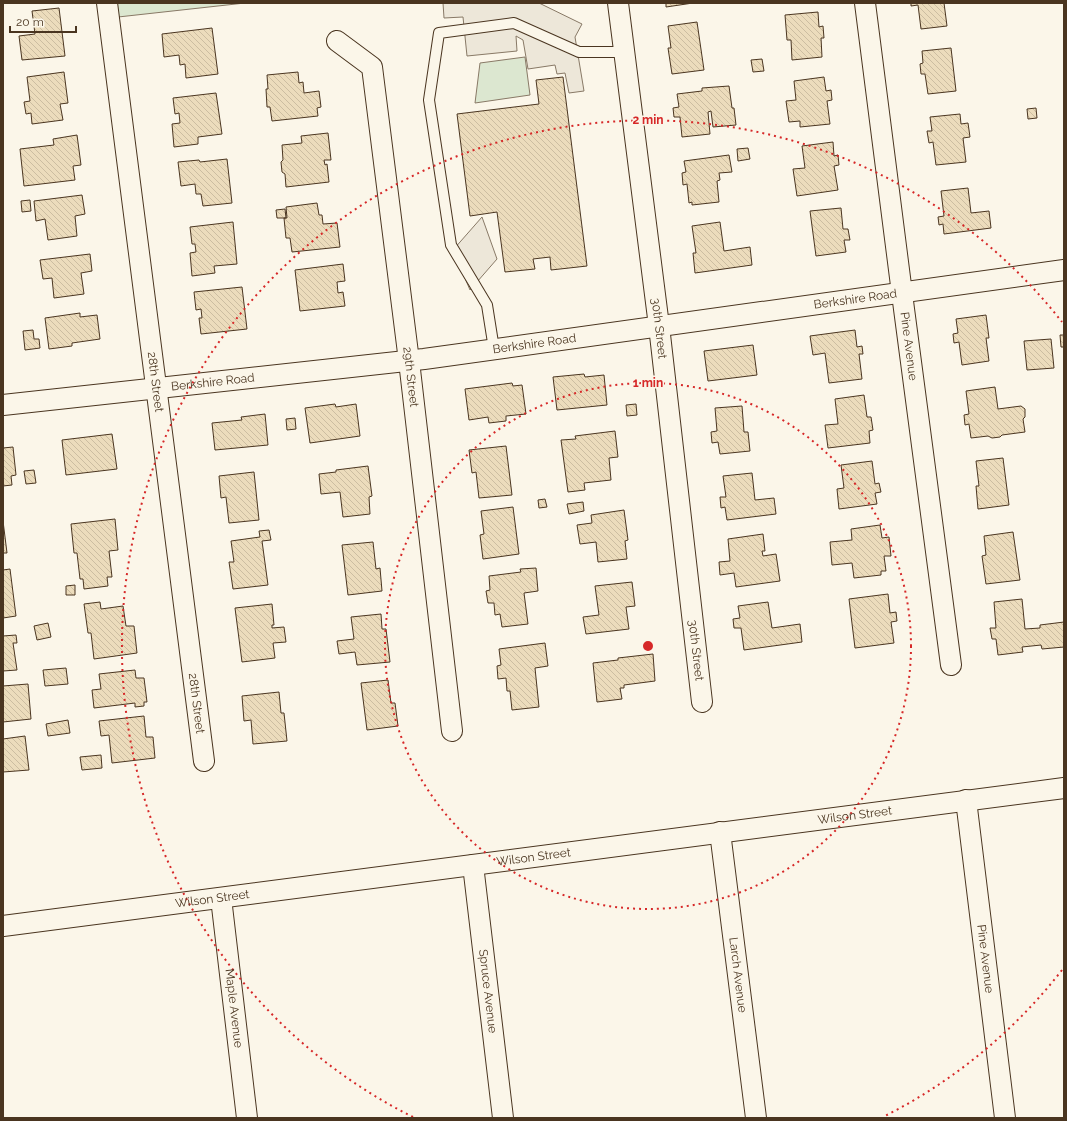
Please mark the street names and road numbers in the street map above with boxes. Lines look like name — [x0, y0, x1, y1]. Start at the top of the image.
street label: Berkshire Road — [813, 286, 898, 312]
street label: 30th Street — [649, 297, 670, 360]
street label: Pine Avenue — [897, 311, 920, 381]
street label: Berkshire Road — [492, 331, 577, 356]
street label: 29th Street — [400, 346, 421, 408]
street label: 28th Street — [145, 351, 166, 413]
street label: Berkshire Road — [170, 371, 255, 394]
street label: 30th Street — [686, 619, 707, 681]
street label: 28th Street — [186, 672, 207, 734]
street label: Wilson Street — [817, 803, 893, 827]
street label: Wilson Street — [496, 845, 572, 869]
street label: Wilson Street — [174, 887, 250, 911]
street label: Pine Avenue — [974, 924, 997, 994]
street label: Larch Avenue — [726, 936, 750, 1013]
street label: Spruce Avenue — [476, 948, 500, 1034]
street label: Maple Avenue — [222, 968, 246, 1049]

